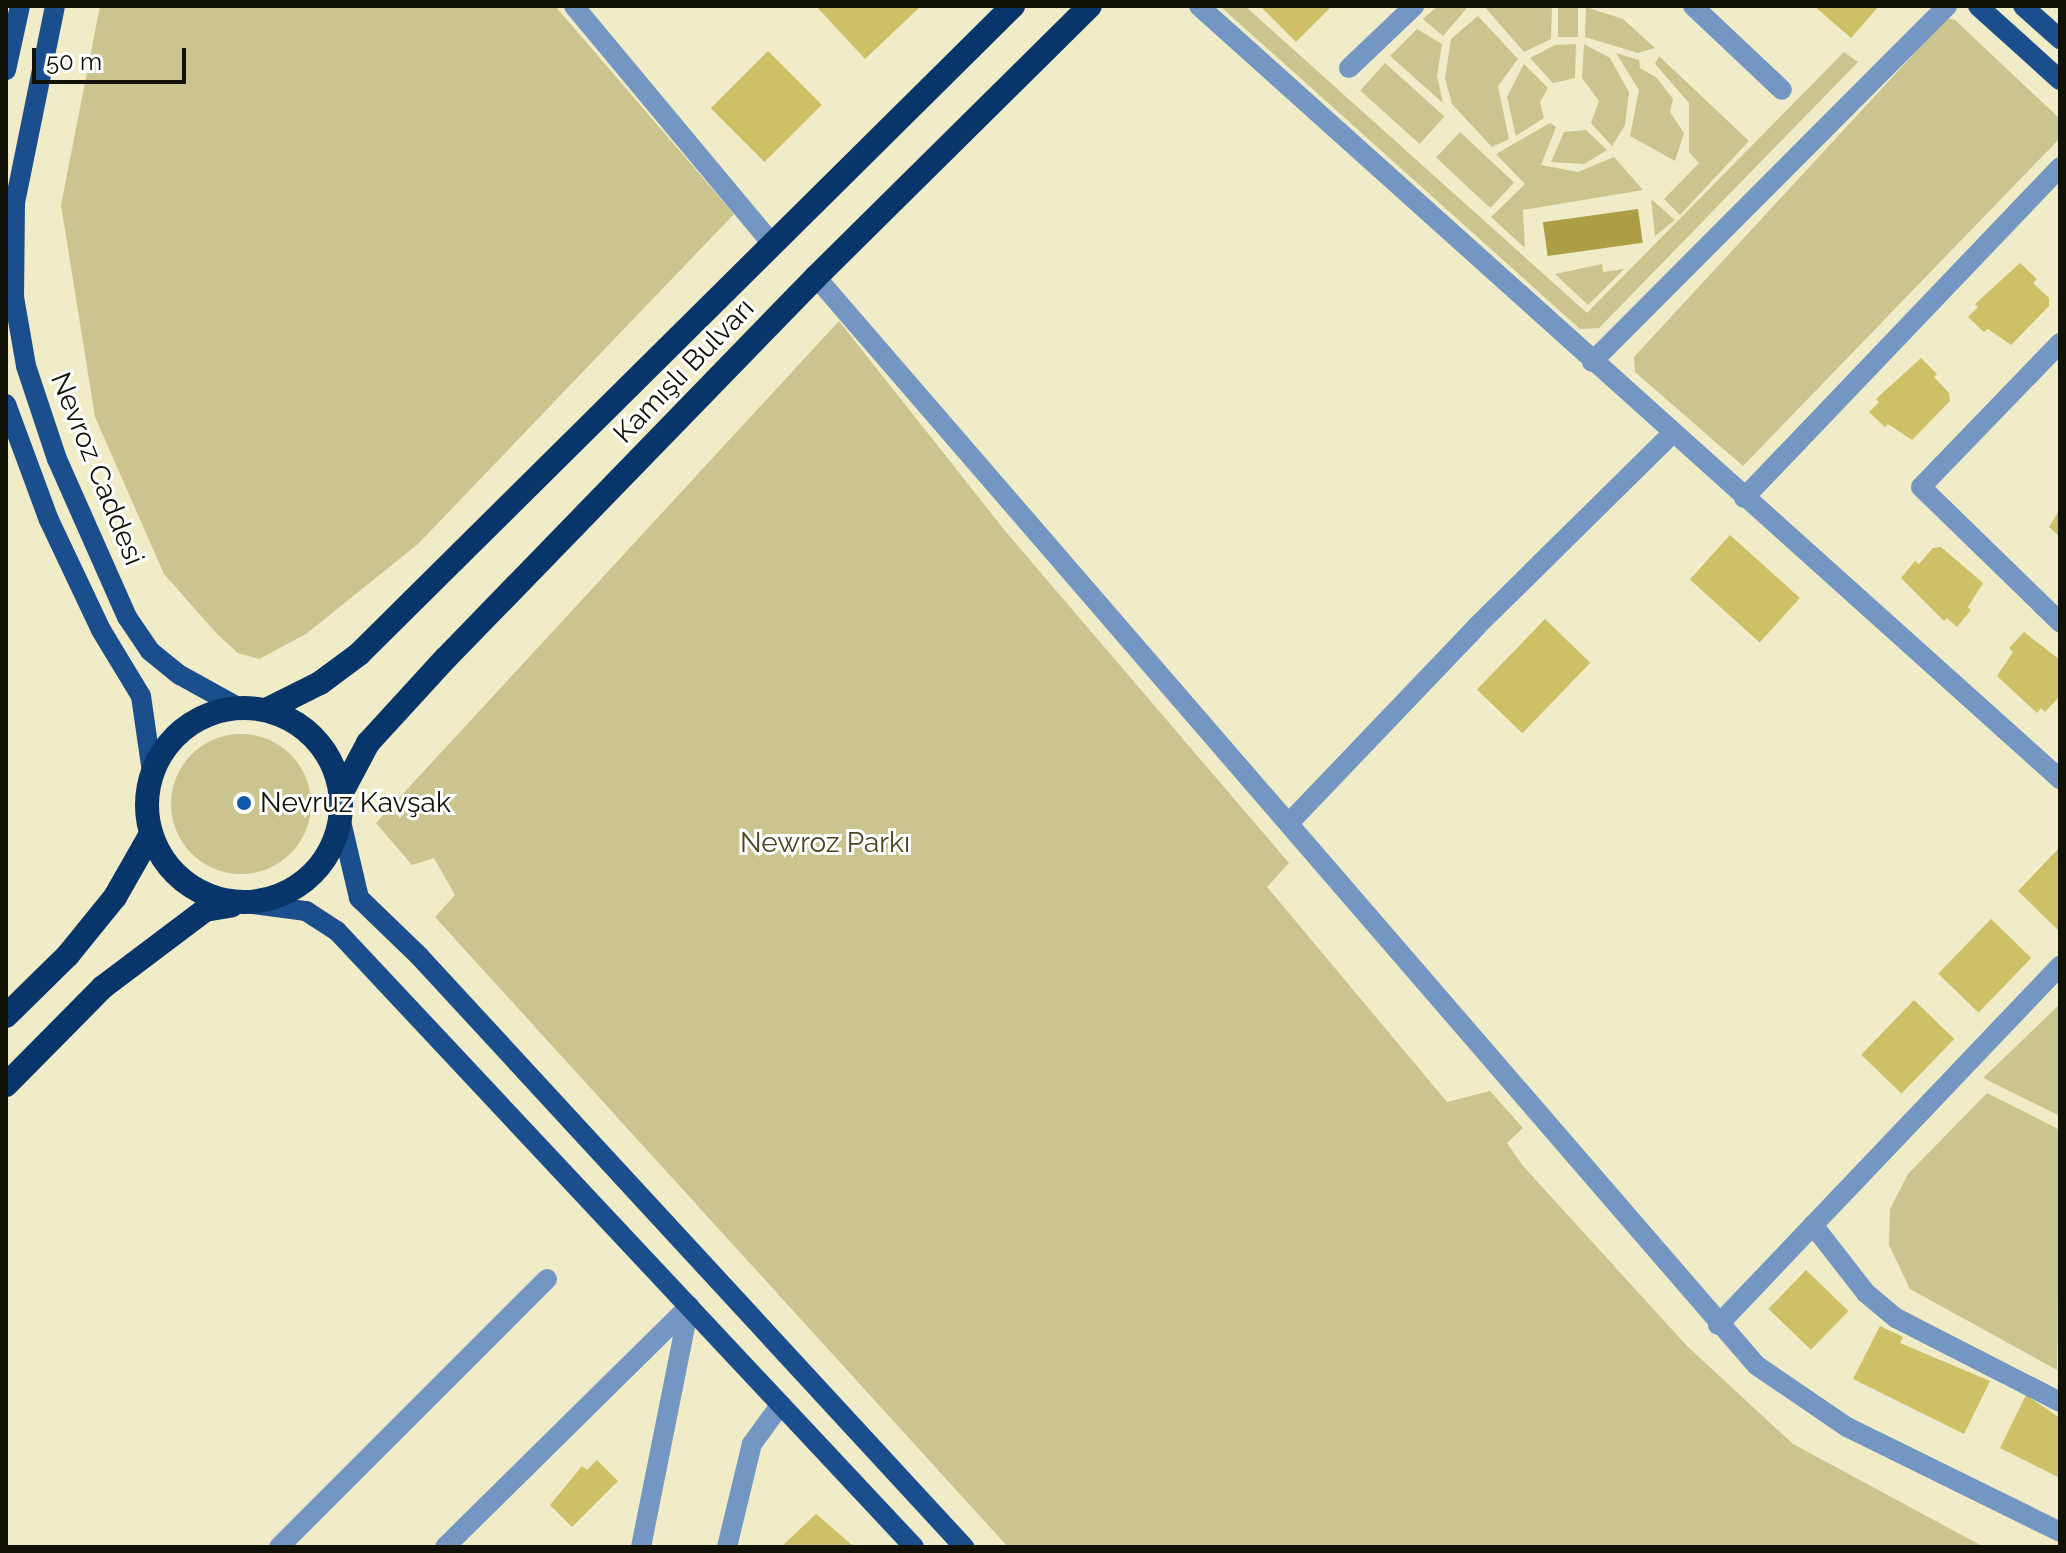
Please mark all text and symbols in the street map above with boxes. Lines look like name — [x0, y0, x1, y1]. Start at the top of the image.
scale bar — [36, 32, 190, 82]
text: 50 m — [46, 47, 102, 76]
street label: Kamışlı Bulvarı — [607, 292, 761, 450]
street label: Nevroz Caddesi — [43, 368, 151, 570]
place label: Nevruz Kavşak — [260, 786, 451, 820]
marker: Nevruz Kavşak — [235, 794, 253, 812]
park label: Newroz Parkı — [740, 826, 910, 860]

